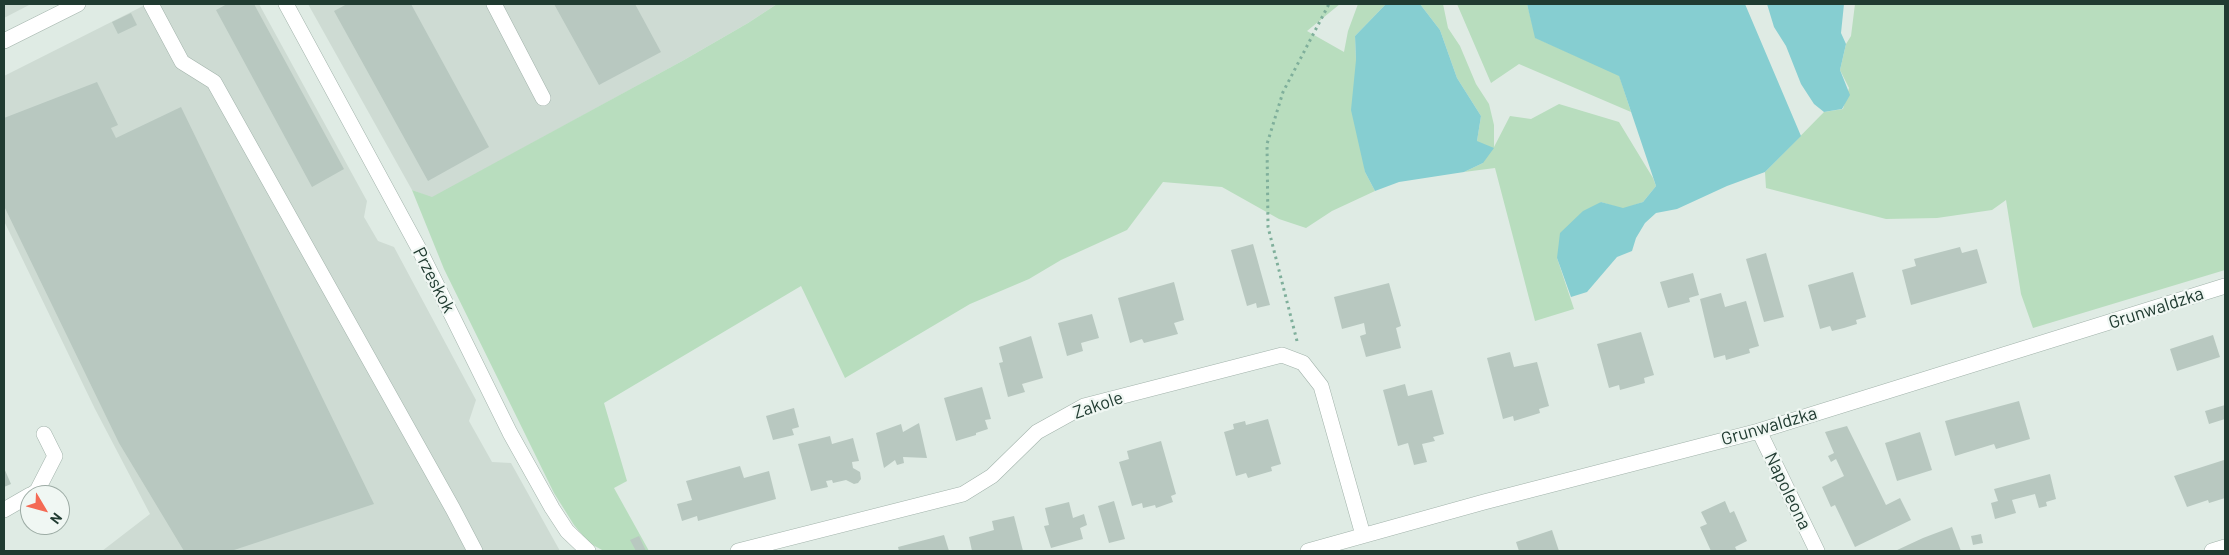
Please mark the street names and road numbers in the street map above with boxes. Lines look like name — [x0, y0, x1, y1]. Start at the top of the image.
street label: Przeskok — [408, 244, 460, 316]
street label: Grunwaldzka — [2106, 282, 2206, 334]
street label: Zakole — [1070, 386, 1126, 424]
street label: Grunwaldzka — [1719, 402, 1819, 450]
street label: Napoleona — [1760, 449, 1816, 533]

